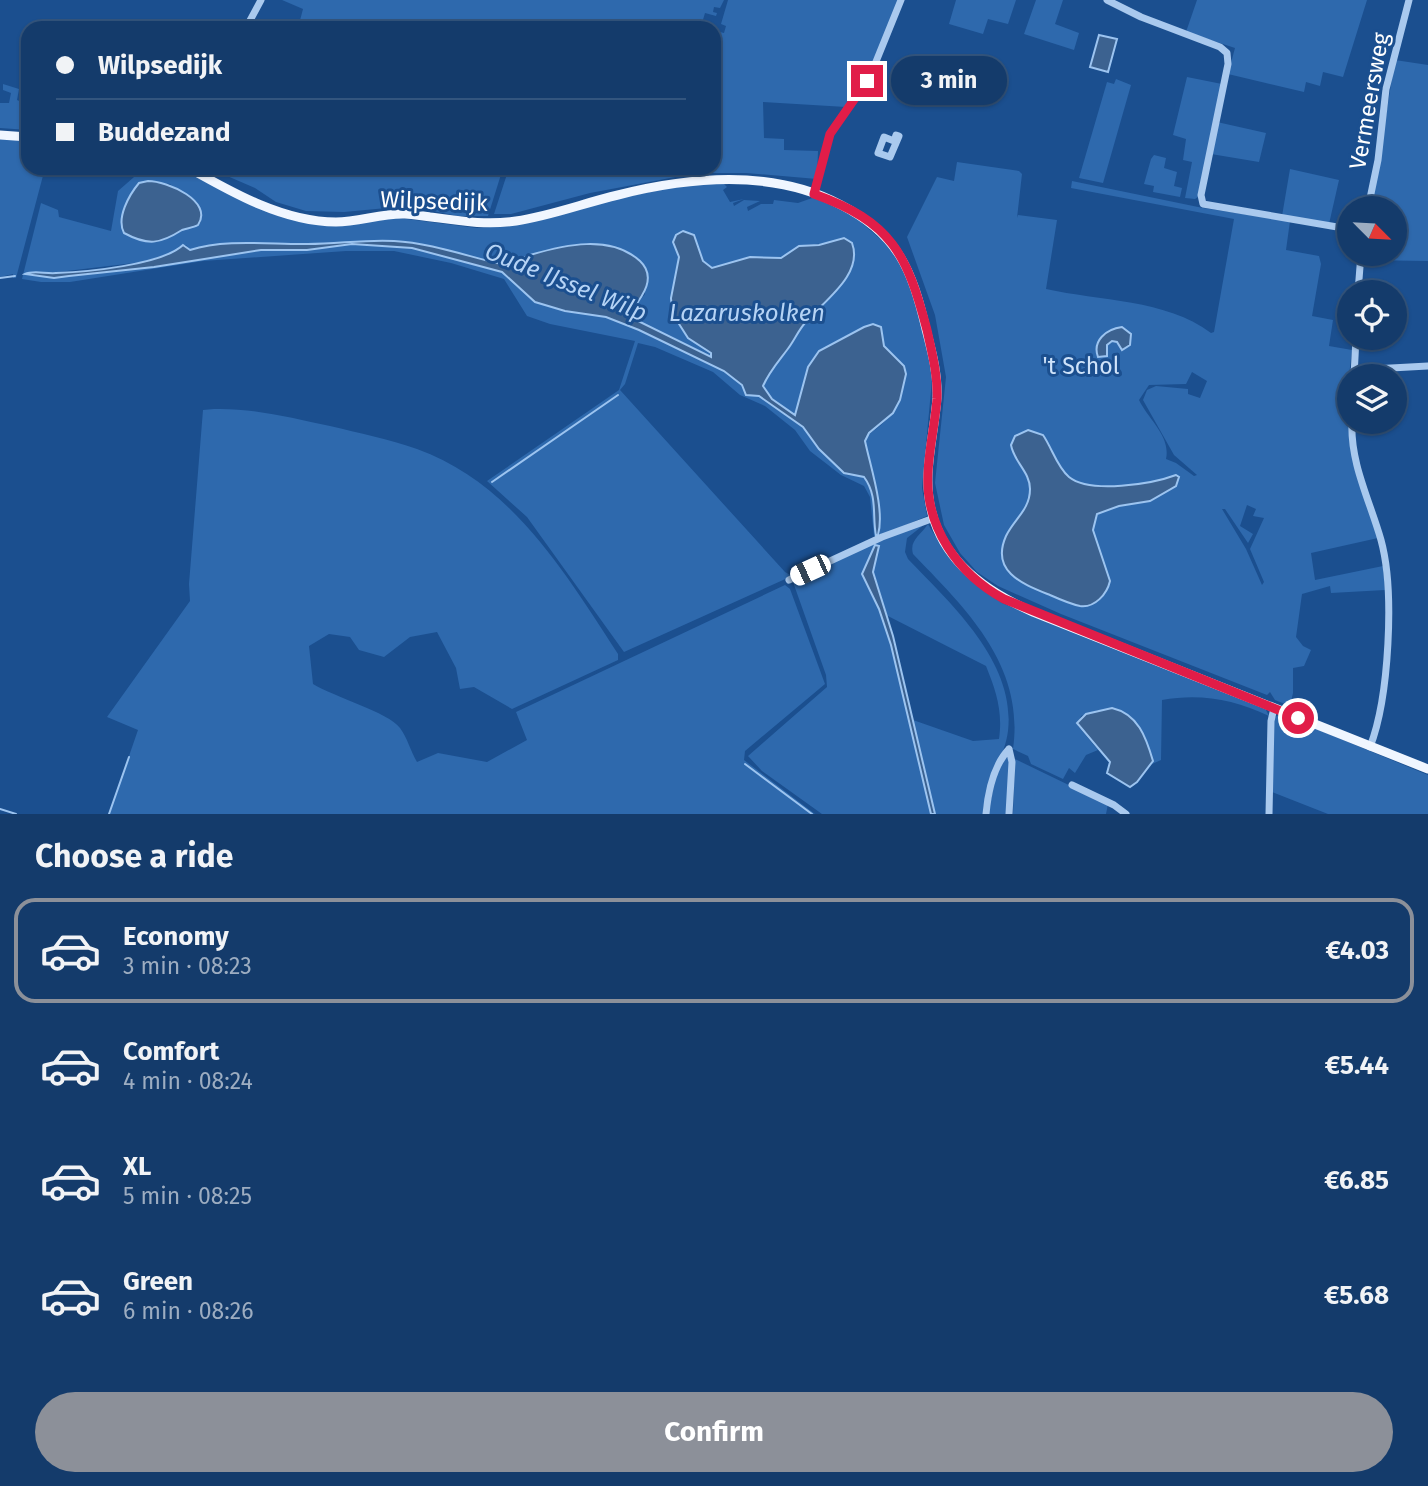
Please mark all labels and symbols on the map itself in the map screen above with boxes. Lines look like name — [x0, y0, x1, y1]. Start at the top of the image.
street label: Vermeersweg — [1343, 30, 1395, 172]
callout: 3 min — [892, 56, 1007, 106]
route end — [851, 65, 883, 97]
street label: Wilpsedijk — [380, 185, 488, 217]
north arrow — [1337, 196, 1407, 266]
water label: Oude IJssel Wilp — [481, 237, 651, 327]
water label: Lazaruskolken — [669, 299, 825, 327]
park label: 't Schol — [1043, 352, 1120, 380]
car — [787, 552, 834, 588]
route start — [1282, 702, 1314, 734]

